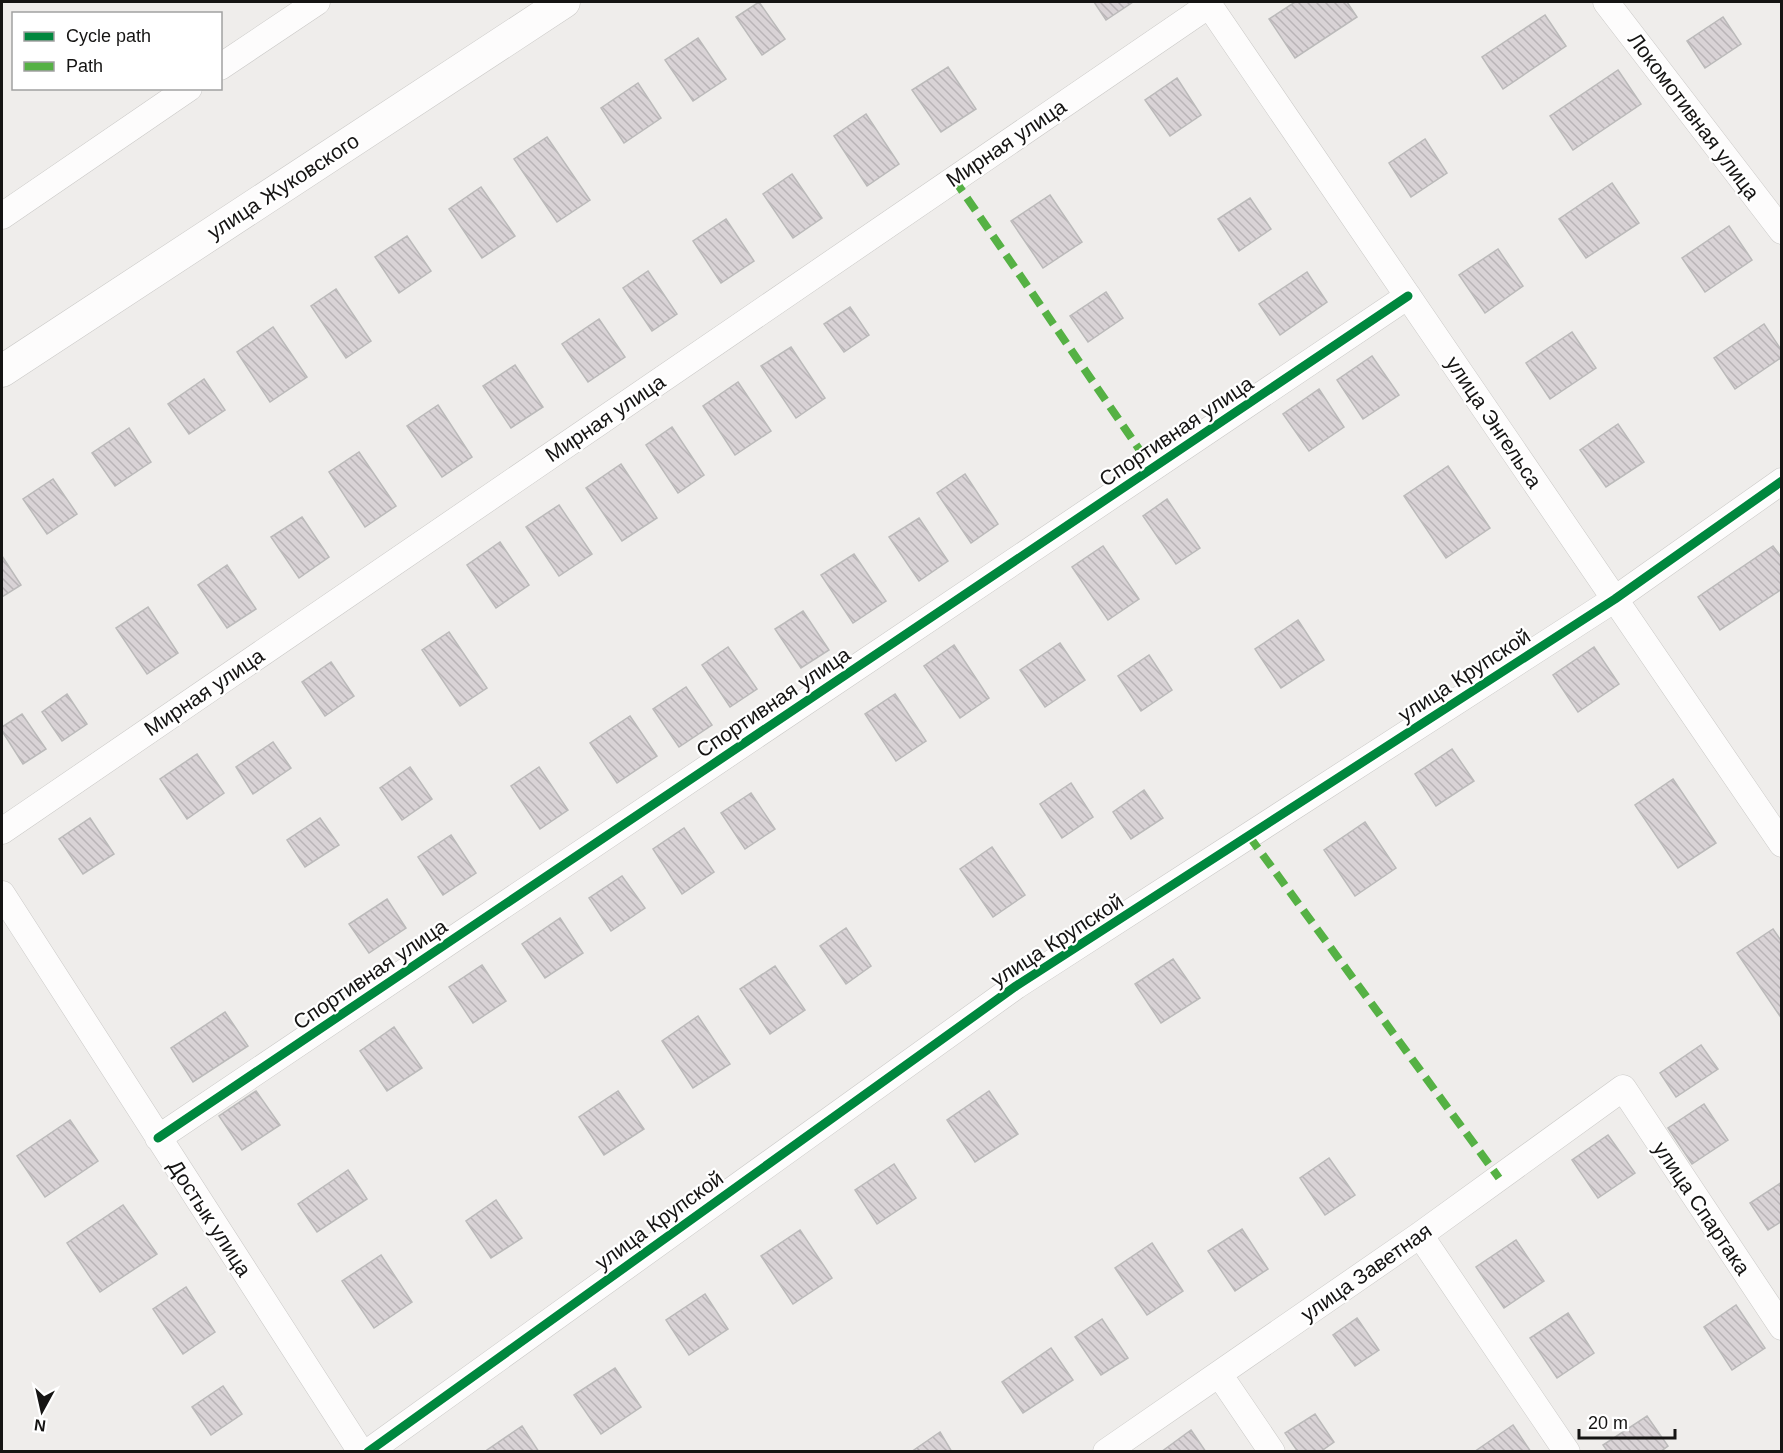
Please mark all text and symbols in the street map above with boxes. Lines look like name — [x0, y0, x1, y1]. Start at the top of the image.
legend — [12, 12, 222, 90]
text: Cycle path — [66, 26, 151, 46]
street label: Локомотивная улица — [1624, 28, 1764, 204]
text: Path — [66, 56, 103, 76]
street label: Мирная улица — [942, 94, 1070, 191]
street label: улица Жуковского — [203, 128, 363, 244]
street label: улица Энгельса — [1441, 352, 1547, 492]
street label: Мирная улица — [541, 369, 669, 466]
street label: Спортивная улица — [1095, 371, 1257, 491]
street label: улица Крупской — [1394, 624, 1534, 726]
street label: Спортивная улица — [692, 642, 854, 762]
street label: Мирная улица — [140, 643, 268, 740]
street label: улица Крупской — [987, 889, 1127, 991]
street label: Спортивная улица — [289, 914, 451, 1034]
street label: улица Спартака — [1649, 1137, 1755, 1279]
street label: Достык улица — [164, 1155, 256, 1281]
street label: улица Крупской — [591, 1166, 727, 1274]
street label: улица Заветная — [1296, 1218, 1436, 1326]
north arrow — [12, 1381, 72, 1441]
scale bar — [1579, 1402, 1675, 1440]
text: 20 m — [1588, 1413, 1628, 1433]
text: N — [33, 1416, 47, 1435]

